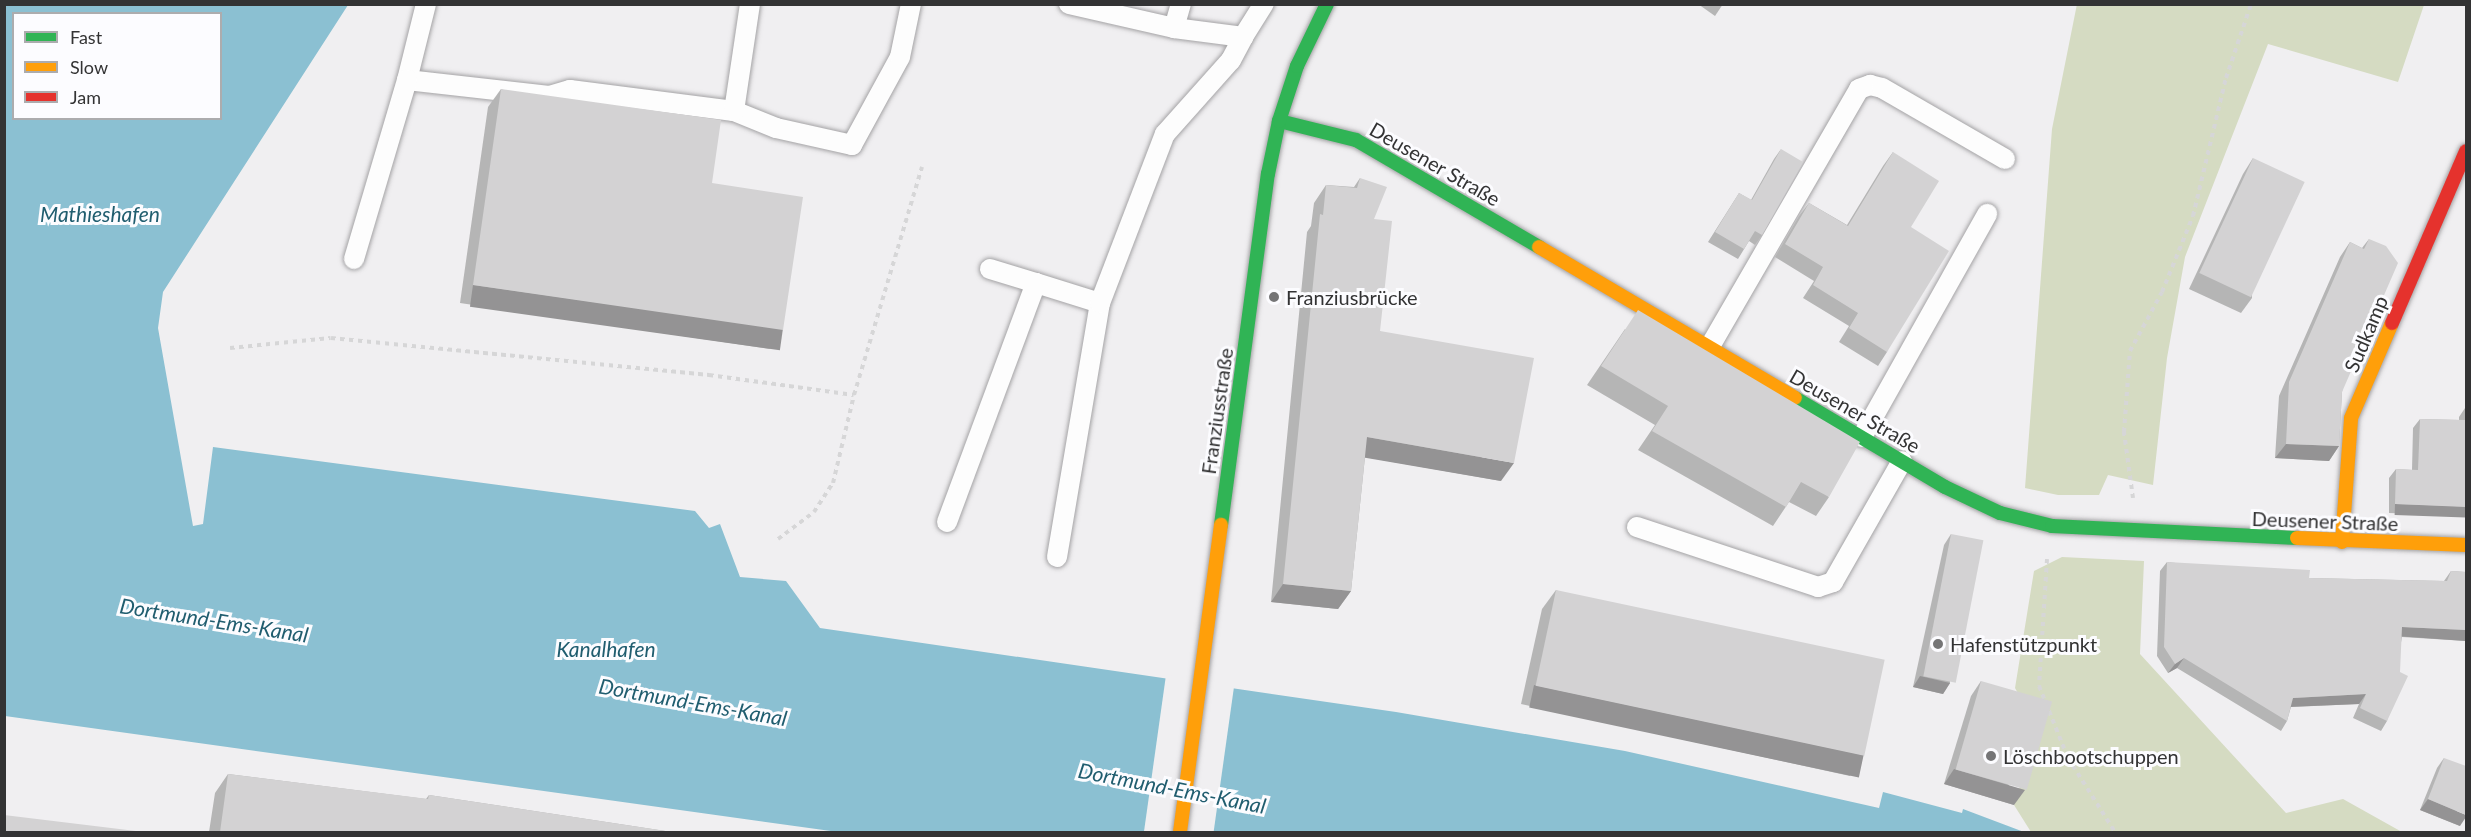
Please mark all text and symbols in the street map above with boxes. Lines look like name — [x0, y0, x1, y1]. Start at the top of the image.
legend — [12, 12, 222, 120]
text: Fast — [70, 26, 102, 48]
text: Slow — [70, 56, 108, 78]
text: Jam — [70, 86, 101, 108]
street label: Deusener Straße — [1365, 117, 1505, 211]
water label: Mathieshafen — [40, 201, 160, 227]
place label: Franziusbrücke — [1286, 285, 1418, 309]
marker: Franziusbrücke — [1267, 290, 1281, 304]
street label: Sudkamp — [2339, 292, 2393, 376]
street label: Franziusstraße — [1196, 346, 1238, 476]
street label: Deusener Straße — [1785, 364, 1925, 458]
street label: Deusener Straße — [2251, 506, 2399, 536]
water label: Dortmund-Ems-Kanal — [118, 593, 310, 647]
place label: Hafenstützpunkt — [1950, 632, 2097, 656]
water label: Kanalhafen — [556, 636, 656, 662]
marker: Hafenstützpunkt — [1931, 637, 1945, 651]
water label: Dortmund-Ems-Kanal — [597, 673, 789, 731]
place label: Löschbootschuppen — [2003, 744, 2179, 768]
marker: Löschbootschuppen — [1984, 749, 1998, 763]
water label: Dortmund-Ems-Kanal — [1076, 757, 1268, 819]

